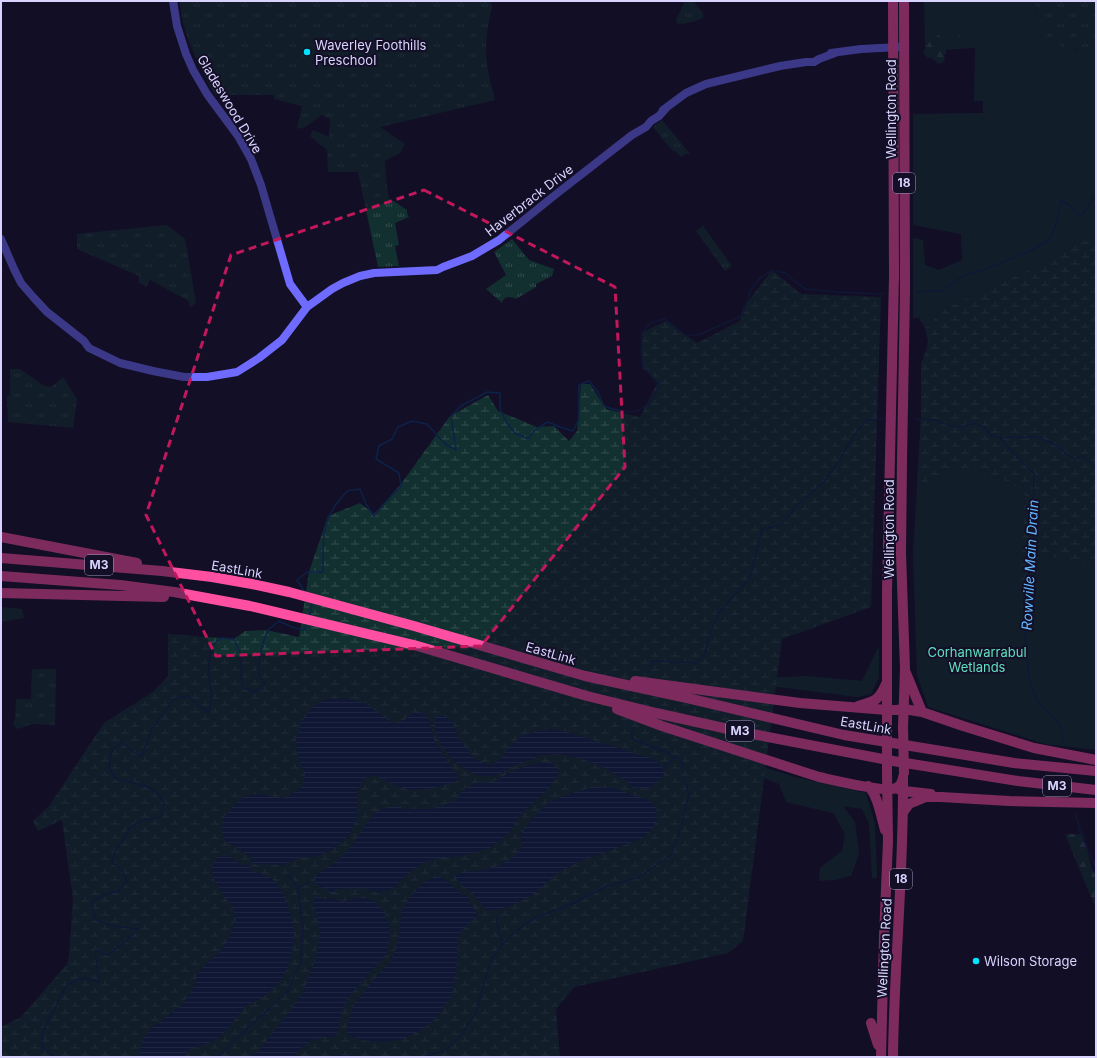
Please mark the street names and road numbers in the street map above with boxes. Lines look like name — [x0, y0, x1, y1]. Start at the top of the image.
street label: Gladeswood Drive — [194, 52, 266, 156]
street label: Wellington Road — [883, 59, 899, 159]
street label: Haverbrack Drive — [482, 161, 576, 239]
road number: 18 — [893, 173, 915, 193]
street label: Wellington Road — [881, 479, 897, 579]
road number: M3 — [85, 555, 113, 575]
street label: EastLink — [210, 557, 264, 581]
street label: EastLink — [524, 638, 578, 668]
street label: EastLink — [839, 713, 893, 737]
road number: M3 — [726, 721, 754, 741]
road number: M3 — [1043, 776, 1071, 796]
road number: 18 — [890, 869, 912, 889]
street label: Wellington Road — [873, 898, 895, 998]

